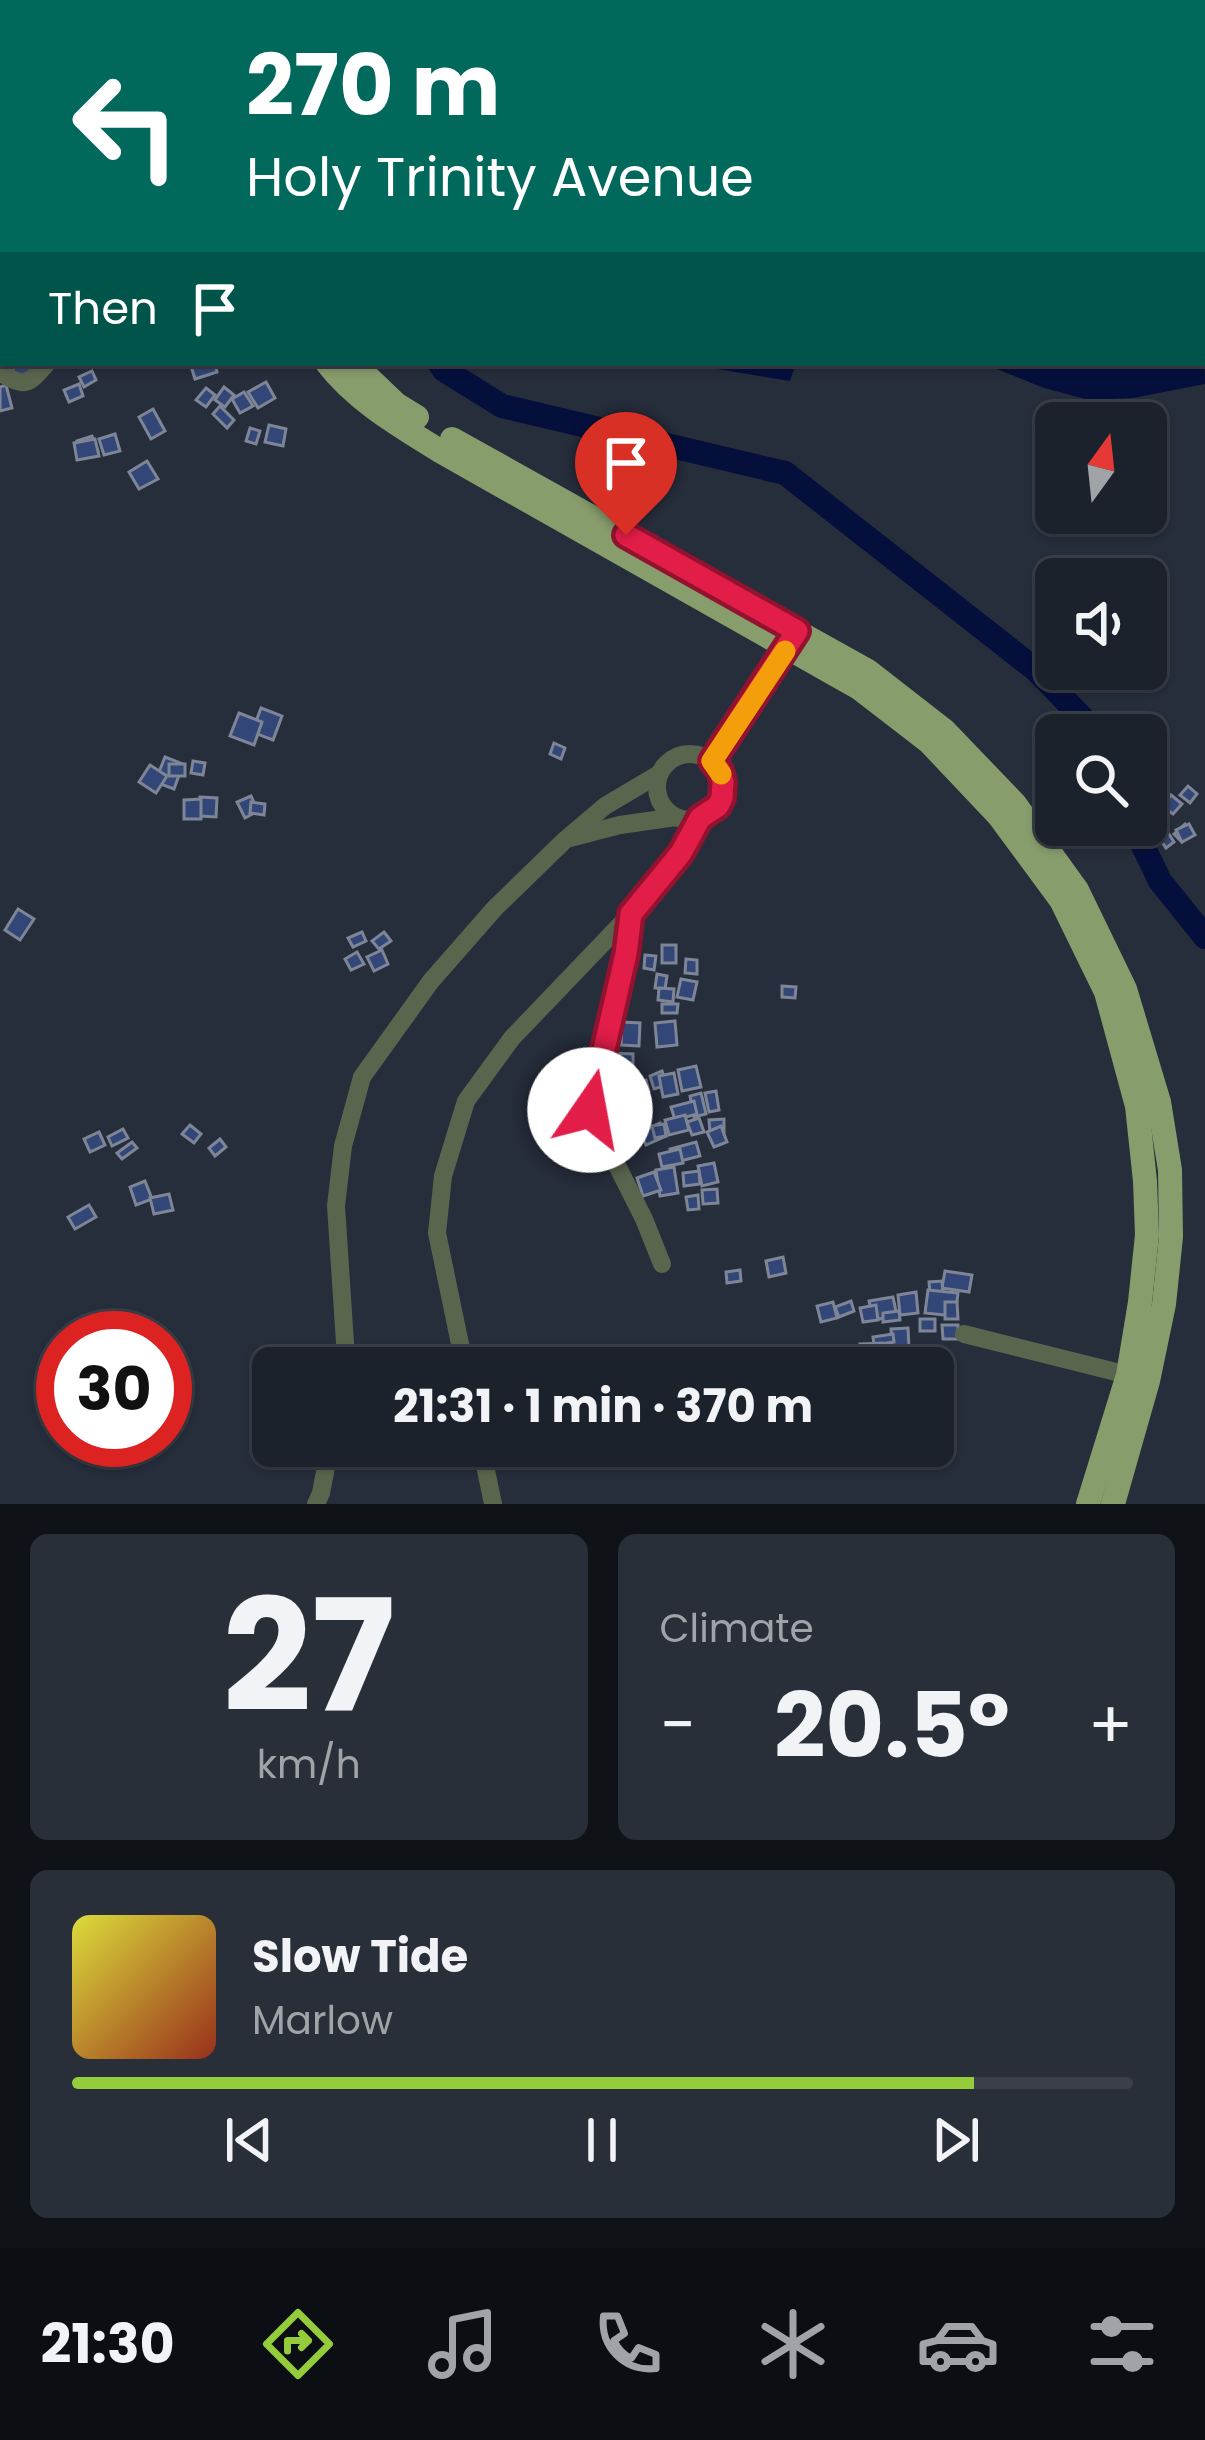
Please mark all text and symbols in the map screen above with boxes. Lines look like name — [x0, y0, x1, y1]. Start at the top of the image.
text: 270 m — [246, 27, 500, 144]
icon: left — [48, 48, 204, 204]
text: Holy Trinity Avenue — [246, 139, 754, 215]
icon: arrive — [182, 276, 248, 342]
text: Then — [48, 277, 158, 340]
north arrow — [1035, 402, 1167, 534]
map controls — [1035, 402, 1167, 846]
pin — [575, 412, 677, 535]
icon: arrive — [593, 430, 659, 496]
button: sound — [1035, 558, 1167, 690]
button: search — [1035, 714, 1167, 846]
position arrow — [527, 1047, 653, 1173]
speed limit sign: 30 — [36, 1311, 192, 1467]
text: 21:31 · 1 min · 370 m — [393, 1375, 813, 1438]
text: 27 — [222, 1547, 395, 1766]
text: Climate — [660, 1601, 814, 1656]
text: 20.5° — [774, 1662, 1010, 1789]
text: − — [660, 1679, 696, 1771]
text: + — [1088, 1679, 1133, 1771]
text: km/h — [257, 1737, 361, 1792]
text: Slow Tide — [252, 1925, 468, 1988]
text: Marlow — [252, 1993, 393, 2048]
icon: previous — [216, 2107, 282, 2173]
icon: pause — [569, 2107, 635, 2173]
icon: next — [923, 2107, 989, 2173]
icon: directions — [256, 2302, 340, 2386]
icon: music — [421, 2302, 505, 2386]
icon: phone — [586, 2302, 670, 2386]
icon: climate — [751, 2302, 835, 2386]
icon: car — [916, 2302, 1000, 2386]
icon: filters — [1080, 2302, 1164, 2386]
text: 21:30 — [40, 2306, 175, 2382]

